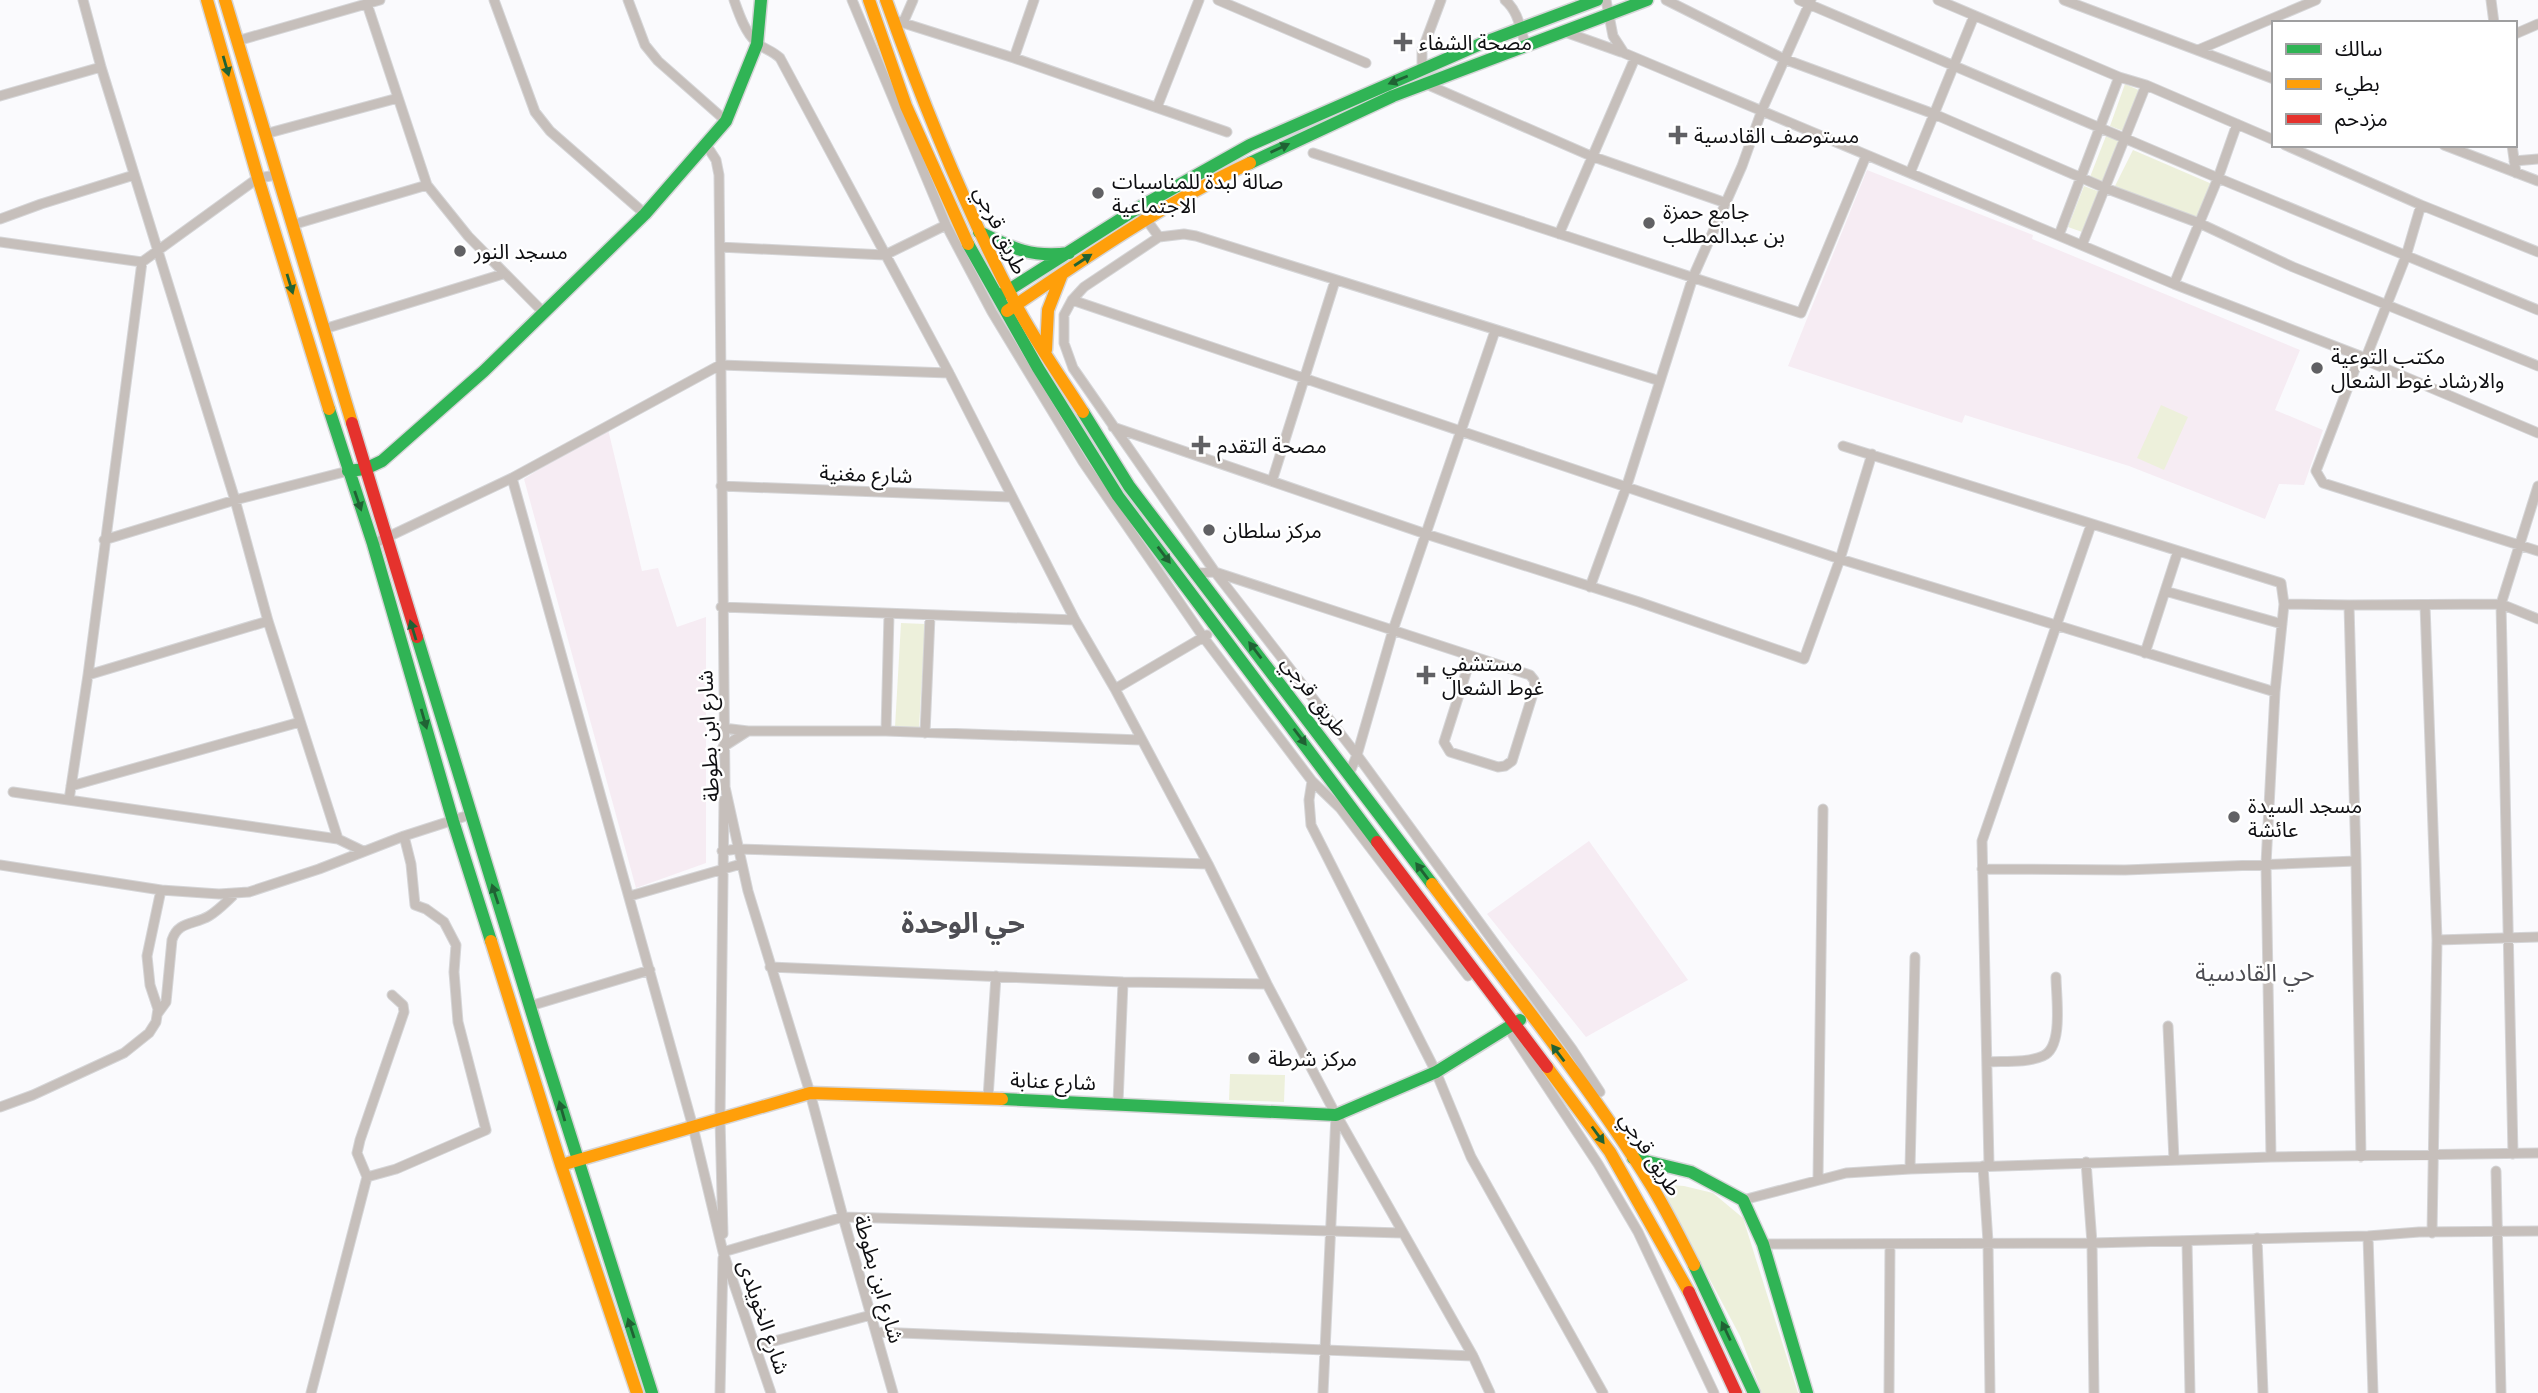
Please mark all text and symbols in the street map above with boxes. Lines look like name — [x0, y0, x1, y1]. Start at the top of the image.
legend — [2272, 21, 2517, 147]
place label: مصحة الشفاء — [1419, 30, 1532, 55]
marker: مصحة الشفاء — [1393, 32, 1413, 52]
text: سالك — [2335, 36, 2382, 61]
one-way arrow — [221, 55, 232, 77]
text: بطيء — [2335, 71, 2380, 100]
one-way arrow — [1387, 75, 1408, 86]
text: مزدحم — [2335, 106, 2388, 134]
place label: مستوصف القادسية — [1694, 123, 1859, 148]
marker: مستوصف القادسية — [1668, 125, 1688, 145]
one-way arrow — [1270, 142, 1290, 154]
place label: صالة لبدة للمناسبات الاجتماعية — [1112, 169, 1283, 218]
street label: طريق قرجي — [965, 182, 1033, 280]
marker: صالة لبدة للمناسبات الاجتماعية — [1090, 185, 1106, 201]
place label: جامع حمزة بن عبدالمطلب — [1663, 199, 1785, 248]
marker: جامع حمزة بن عبدالمطلب — [1641, 215, 1657, 231]
place label: مسجد النور — [473, 239, 568, 264]
marker: مسجد النور — [452, 243, 468, 259]
one-way arrow — [1073, 254, 1093, 267]
one-way arrow — [286, 274, 296, 295]
place label: مكتب التوعية والارشاد غوط الشعال — [2331, 344, 2504, 393]
marker: مكتب التوعية والارشاد غوط الشعال — [2309, 360, 2325, 376]
place label: مصحة التقدم — [1217, 433, 1327, 462]
marker: مصحة التقدم — [1191, 435, 1211, 455]
street label: شارع مغنية — [819, 460, 913, 491]
one-way arrow — [353, 490, 364, 511]
place label: مركز سلطان — [1223, 518, 1322, 543]
marker: مركز سلطان — [1201, 522, 1217, 538]
one-way arrow — [1156, 546, 1171, 564]
one-way arrow — [408, 619, 418, 640]
one-way arrow — [1249, 641, 1263, 659]
street label: طريق قرجي — [1273, 651, 1354, 744]
place label: مستشفي غوط الشعال — [1442, 651, 1544, 700]
marker: مستشفي غوط الشعال — [1416, 665, 1436, 685]
street label: شارع ابن بطوطة — [692, 669, 727, 803]
one-way arrow — [419, 709, 429, 730]
one-way arrow — [1292, 728, 1307, 746]
place label: مسجد السيدة عائشة — [2248, 793, 2362, 842]
marker: مسجد السيدة عائشة — [2226, 809, 2242, 825]
one-way arrow — [1415, 862, 1429, 880]
one-way arrow — [489, 883, 499, 904]
district label: حي الوحدة — [901, 906, 1025, 945]
district label: حي القادسية — [2195, 958, 2315, 992]
one-way arrow — [1551, 1044, 1566, 1062]
place label: مركز شرطة — [1268, 1046, 1357, 1071]
marker: مركز شرطة — [1246, 1050, 1262, 1066]
street label: شارع عنابة — [1010, 1067, 1096, 1098]
one-way arrow — [557, 1101, 567, 1122]
street label: طريق قرجي — [1611, 1107, 1687, 1203]
one-way arrow — [1590, 1126, 1604, 1144]
street label: شارع ابن بطوطة — [846, 1212, 909, 1347]
street label: شارع الخويلدى — [730, 1256, 795, 1379]
one-way arrow — [625, 1317, 636, 1338]
one-way arrow — [1721, 1320, 1732, 1341]

